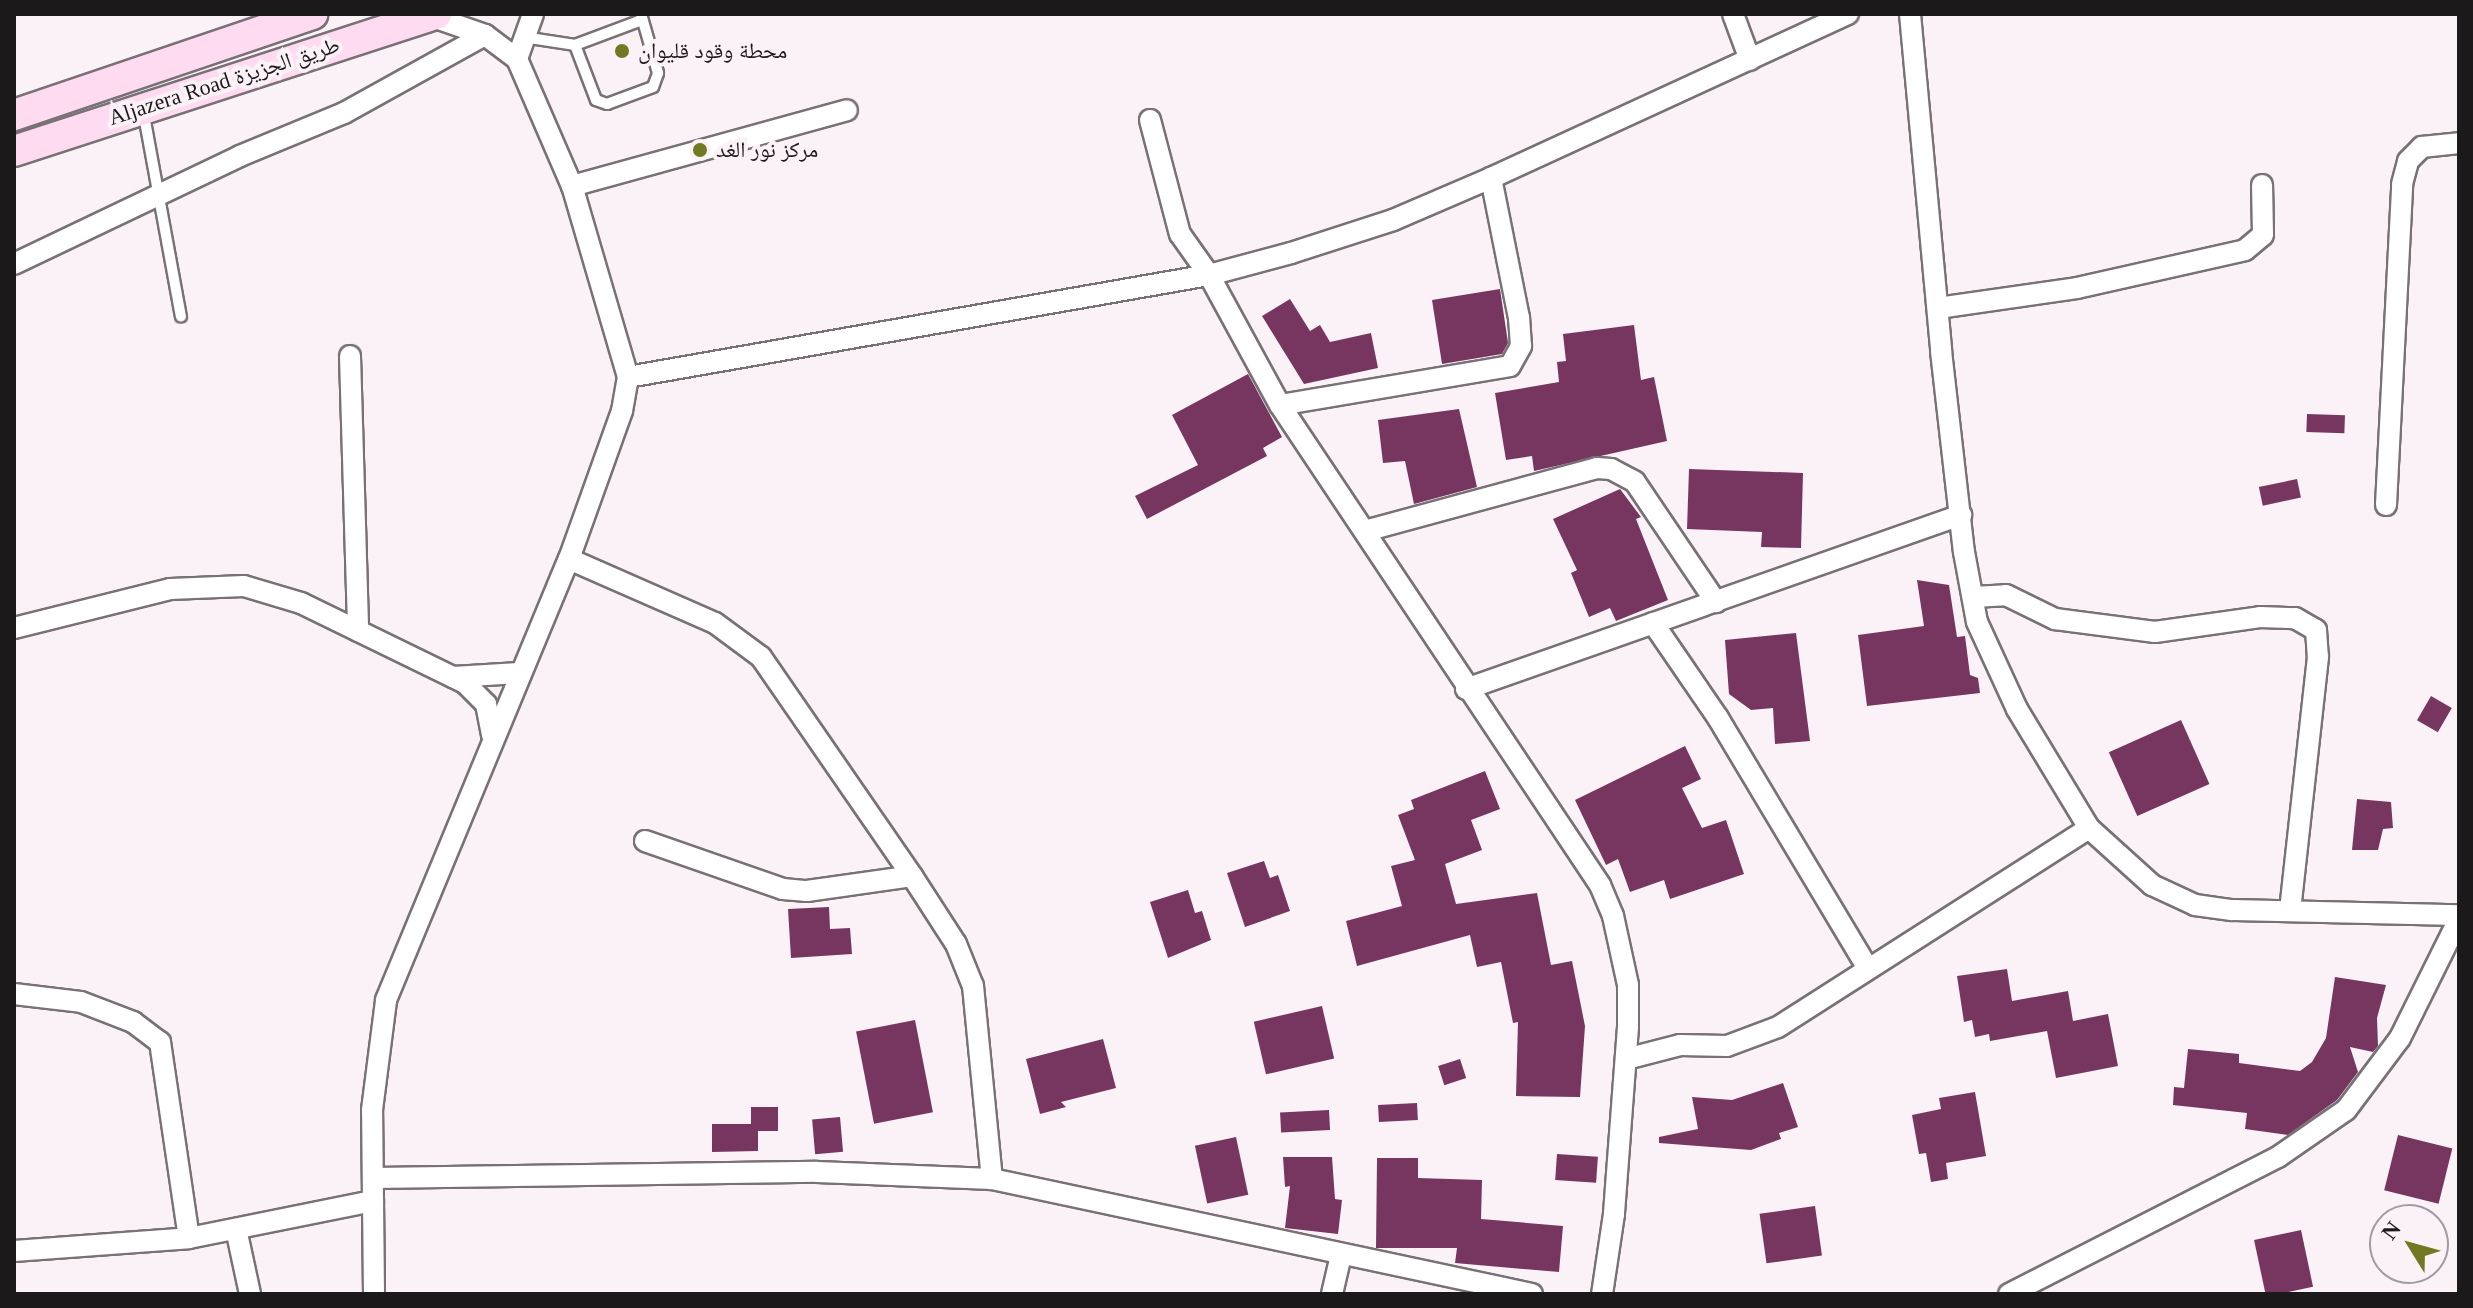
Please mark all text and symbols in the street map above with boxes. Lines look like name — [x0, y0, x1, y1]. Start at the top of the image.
street label: Aljazera Road طريق الجزيزة — [105, 31, 343, 131]
place label: محطة وقود قليوان — [638, 38, 787, 64]
marker: محطة وقود قليوان — [613, 42, 631, 60]
place label: مركز نور الغد — [716, 137, 818, 163]
marker: مركز نور الغد — [691, 141, 709, 159]
north arrow — [2369, 1204, 2449, 1284]
text: N — [2376, 1217, 2406, 1244]

